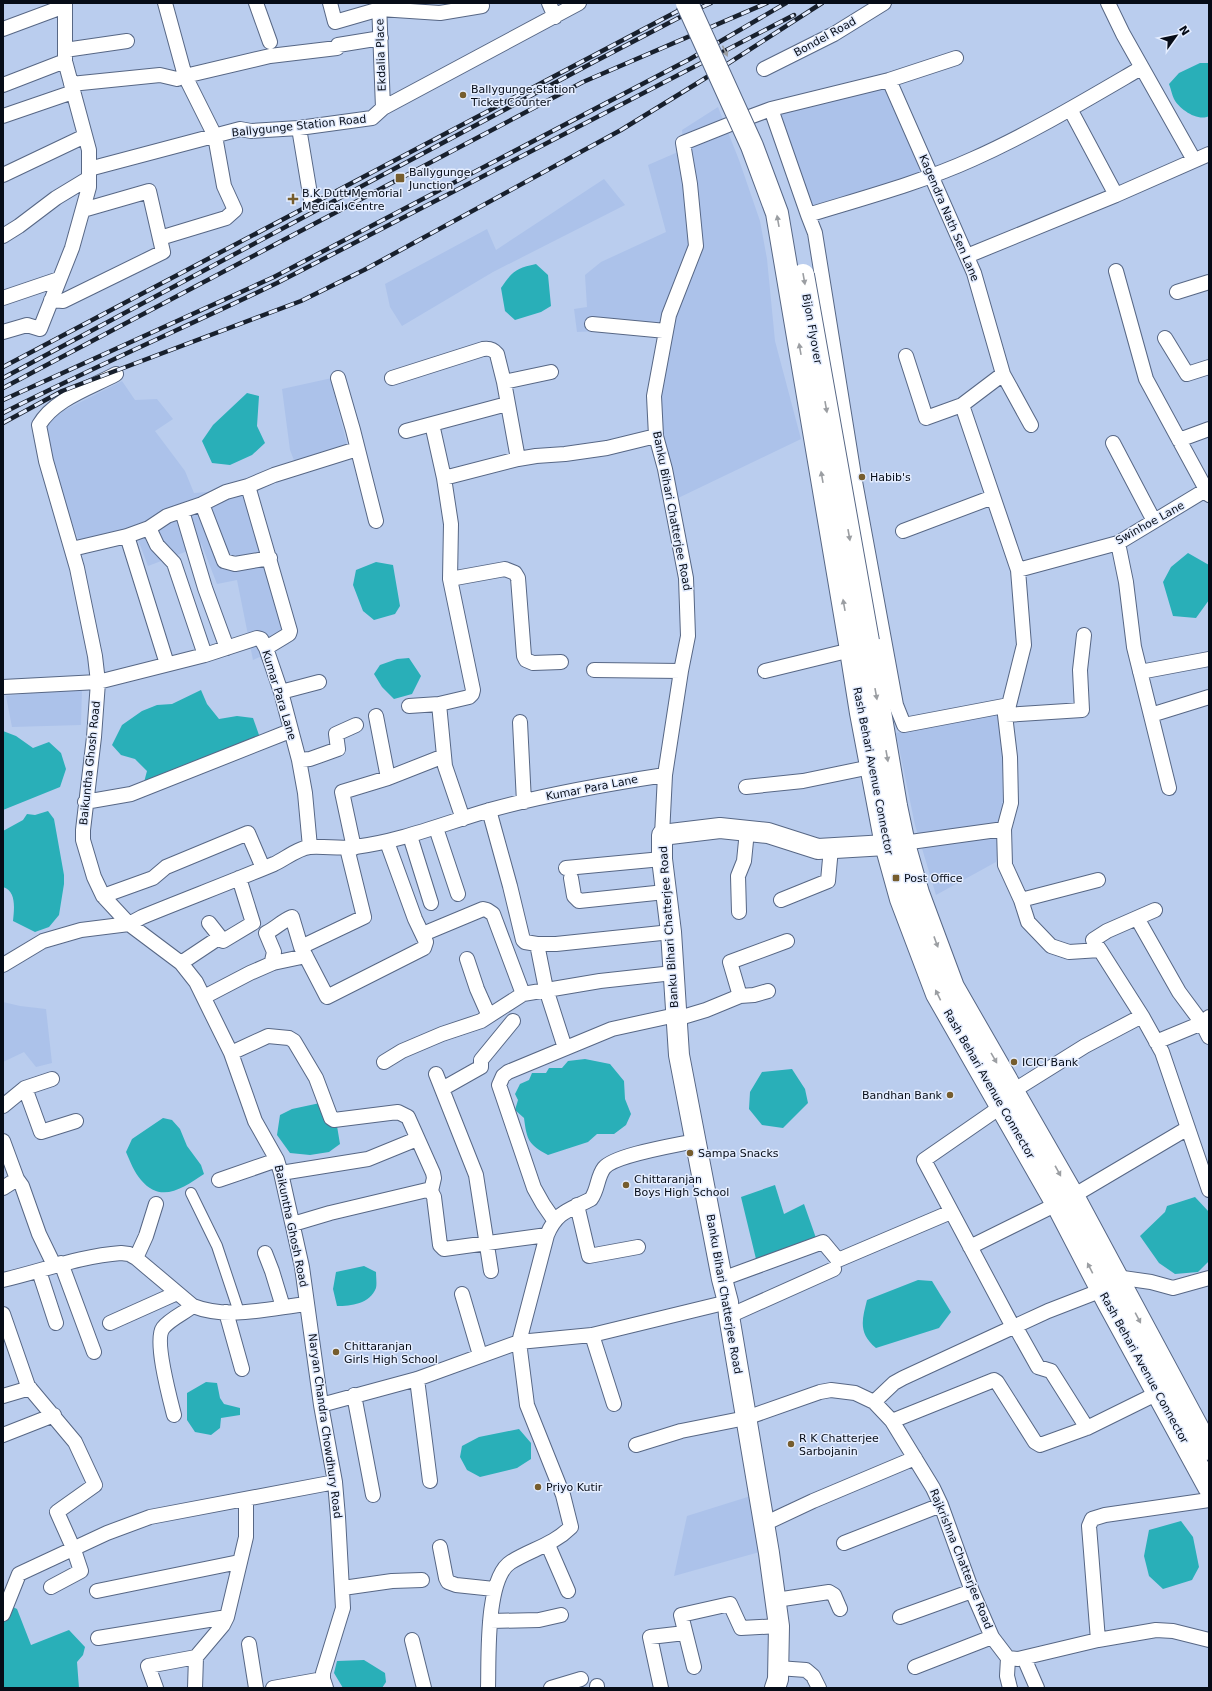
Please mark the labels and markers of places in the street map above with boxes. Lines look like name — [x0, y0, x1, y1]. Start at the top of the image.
place label: Ballygunge Station Ticket Counter — [470, 83, 575, 109]
marker: Ballygunge Station Ticket Counter — [458, 90, 468, 100]
place label: Ballygunge Junction — [408, 166, 471, 192]
marker: Ballygunge Junction — [394, 172, 406, 184]
place label: B.K.Dutt Memorial Medical Centre — [302, 187, 402, 213]
marker: B.K.Dutt Memorial Medical Centre — [287, 193, 299, 205]
place label: Habib's — [870, 471, 911, 484]
marker: Habib's — [857, 472, 867, 482]
place label: Post Office — [904, 872, 963, 885]
marker: Post Office — [891, 873, 901, 883]
place label: ICICI Bank — [1022, 1056, 1079, 1069]
marker: ICICI Bank — [1009, 1057, 1019, 1067]
place label: Bandhan Bank — [862, 1089, 943, 1102]
marker: Bandhan Bank — [945, 1090, 955, 1100]
place label: Sampa Snacks — [698, 1147, 779, 1160]
marker: Sampa Snacks — [685, 1148, 695, 1158]
place label: Chittaranjan Boys High School — [634, 1173, 729, 1199]
marker: Chittaranjan Boys High School — [621, 1180, 631, 1190]
place label: Chittaranjan Girls High School — [344, 1340, 438, 1366]
marker: Chittaranjan Girls High School — [331, 1347, 341, 1357]
place label: R K Chatterjee Sarbojanin — [799, 1432, 879, 1458]
marker: R K Chatterjee Sarbojanin — [786, 1439, 796, 1449]
place label: Priyo Kutir — [546, 1481, 603, 1494]
marker: Priyo Kutir — [533, 1482, 543, 1492]

